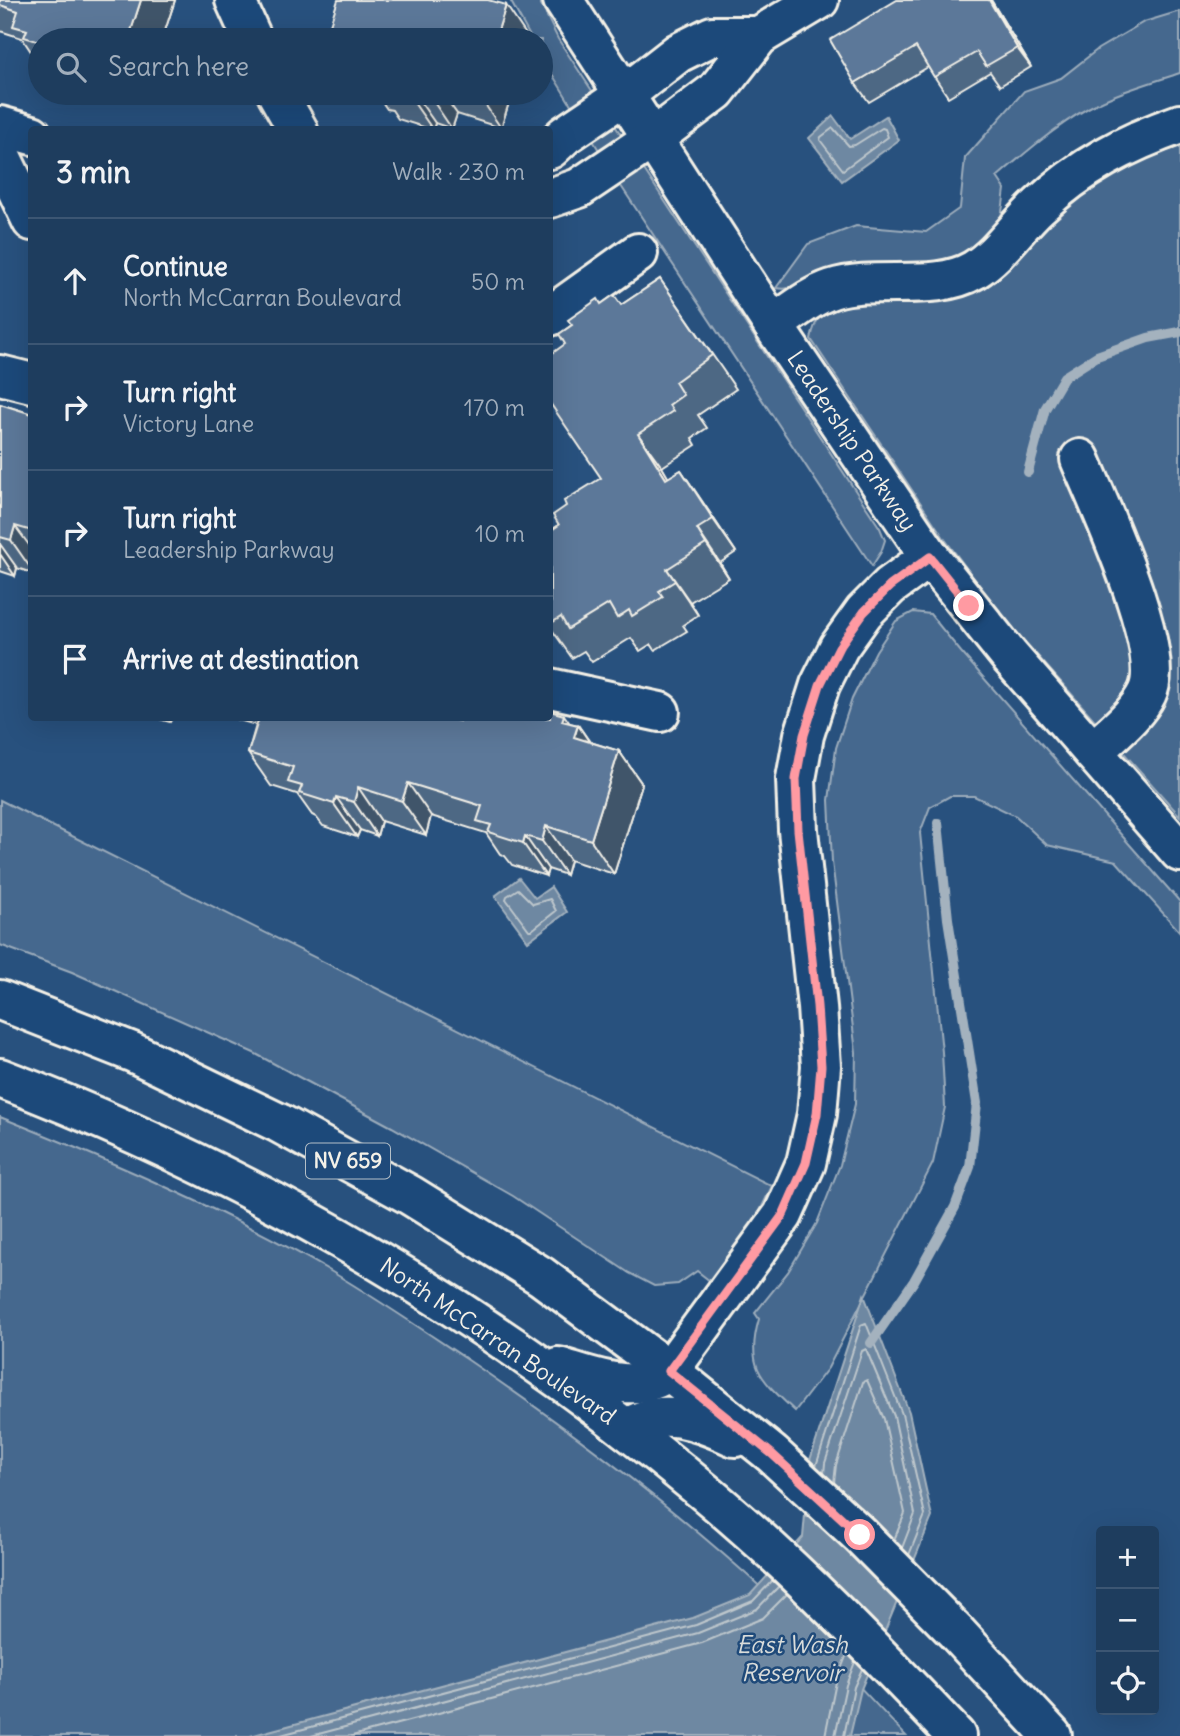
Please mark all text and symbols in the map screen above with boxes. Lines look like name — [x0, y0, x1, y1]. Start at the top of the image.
search box — [28, 28, 553, 105]
icon: search — [52, 48, 90, 86]
text: Search here — [108, 50, 249, 83]
text: 3 min — [56, 153, 131, 191]
text: Walk · 230 m — [392, 157, 525, 186]
text: Continue — [123, 250, 228, 283]
icon: ahead — [56, 262, 94, 300]
text: 50 m — [471, 267, 525, 296]
text: North McCarran Boulevard — [123, 283, 402, 312]
street label: Leadership Parkway — [781, 345, 924, 537]
text: Turn right — [123, 376, 236, 409]
icon: right — [56, 388, 94, 426]
text: 170 m — [464, 393, 525, 422]
text: Victory Lane — [123, 409, 254, 438]
text: Turn right — [123, 502, 236, 535]
icon: right — [56, 514, 94, 552]
text: 10 m — [475, 519, 525, 548]
text: Leadership Parkway — [123, 535, 335, 564]
route end — [953, 590, 984, 621]
icon: arrive — [56, 640, 94, 678]
text: Arrive at destination — [123, 643, 359, 676]
road number: NV 659 — [306, 1144, 390, 1178]
street label: North McCarran Boulevard — [375, 1251, 622, 1431]
route start — [844, 1519, 875, 1550]
map controls — [1096, 1526, 1159, 1715]
button: + — [1096, 1526, 1159, 1589]
button: − — [1096, 1589, 1159, 1652]
water label: East Wash Reservoir — [736, 1629, 849, 1687]
button: locate — [1096, 1652, 1159, 1715]

